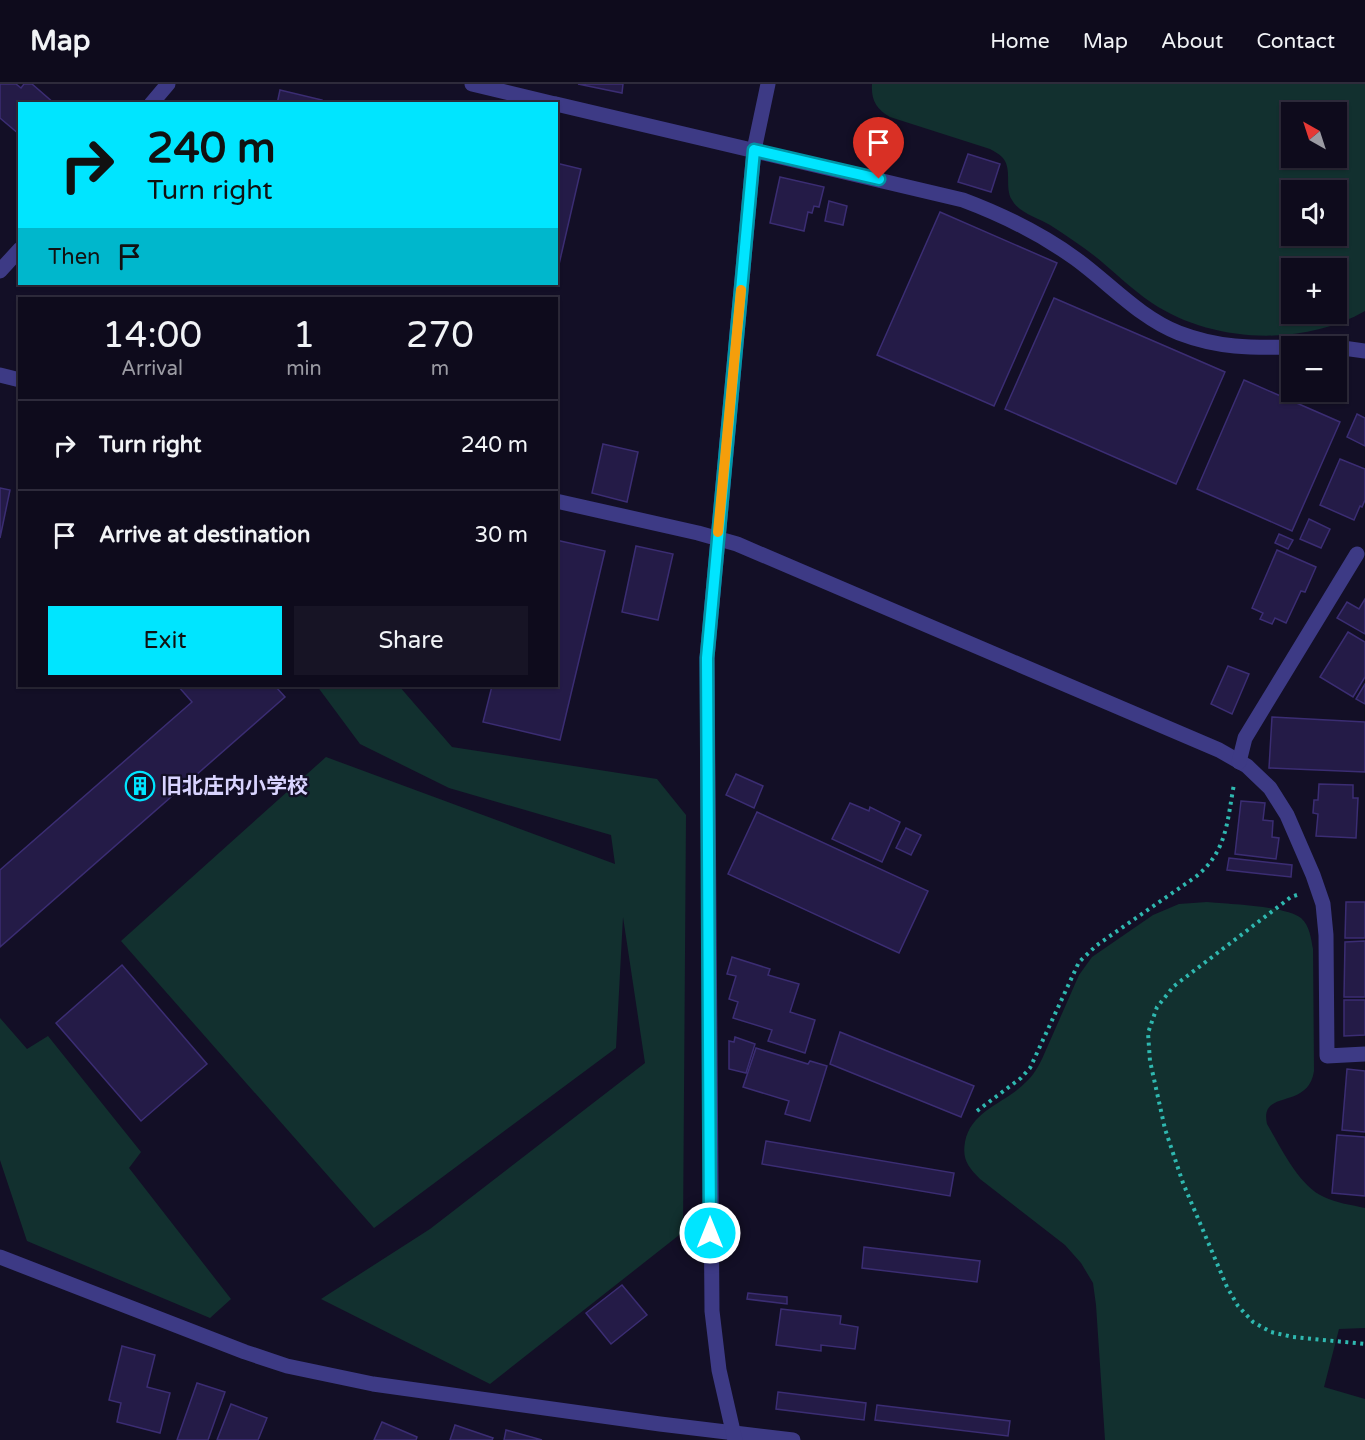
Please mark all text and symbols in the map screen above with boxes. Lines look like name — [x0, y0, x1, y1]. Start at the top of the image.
text: Map — [30, 24, 90, 58]
text: Home — [990, 29, 1050, 54]
text: Map — [1083, 29, 1128, 54]
text: About — [1161, 29, 1223, 54]
text: Contact — [1256, 29, 1335, 54]
north arrow — [1281, 102, 1347, 168]
map controls — [1281, 102, 1347, 402]
pin — [853, 117, 904, 179]
text: 240 m — [147, 123, 276, 174]
icon: right — [48, 126, 126, 204]
icon: arrive — [862, 126, 895, 159]
text: Turn right — [147, 174, 273, 207]
button: sound — [1281, 180, 1347, 246]
icon: arrive — [113, 240, 146, 273]
text: Then — [48, 244, 101, 270]
button: + — [1281, 258, 1347, 324]
text: 14:00 — [102, 314, 202, 357]
text: 1 — [293, 314, 315, 357]
text: 270 — [406, 314, 474, 357]
button: − — [1281, 336, 1347, 402]
text: Arrival — [121, 357, 183, 381]
text: min — [286, 357, 322, 381]
text: m — [431, 357, 449, 381]
icon: right — [48, 429, 81, 462]
text: Turn right — [99, 432, 201, 458]
text: 240 m — [461, 432, 528, 458]
icon: arrive — [48, 519, 81, 552]
text: Arrive at destination — [99, 522, 310, 548]
text: 30 m — [474, 522, 528, 548]
button: Exit — [48, 606, 282, 675]
button: Share — [294, 606, 528, 675]
building icon: 旧北庄内小学校 — [124, 770, 156, 802]
place label: 旧北庄内小学校 — [161, 774, 308, 799]
position arrow — [678, 1201, 742, 1265]

